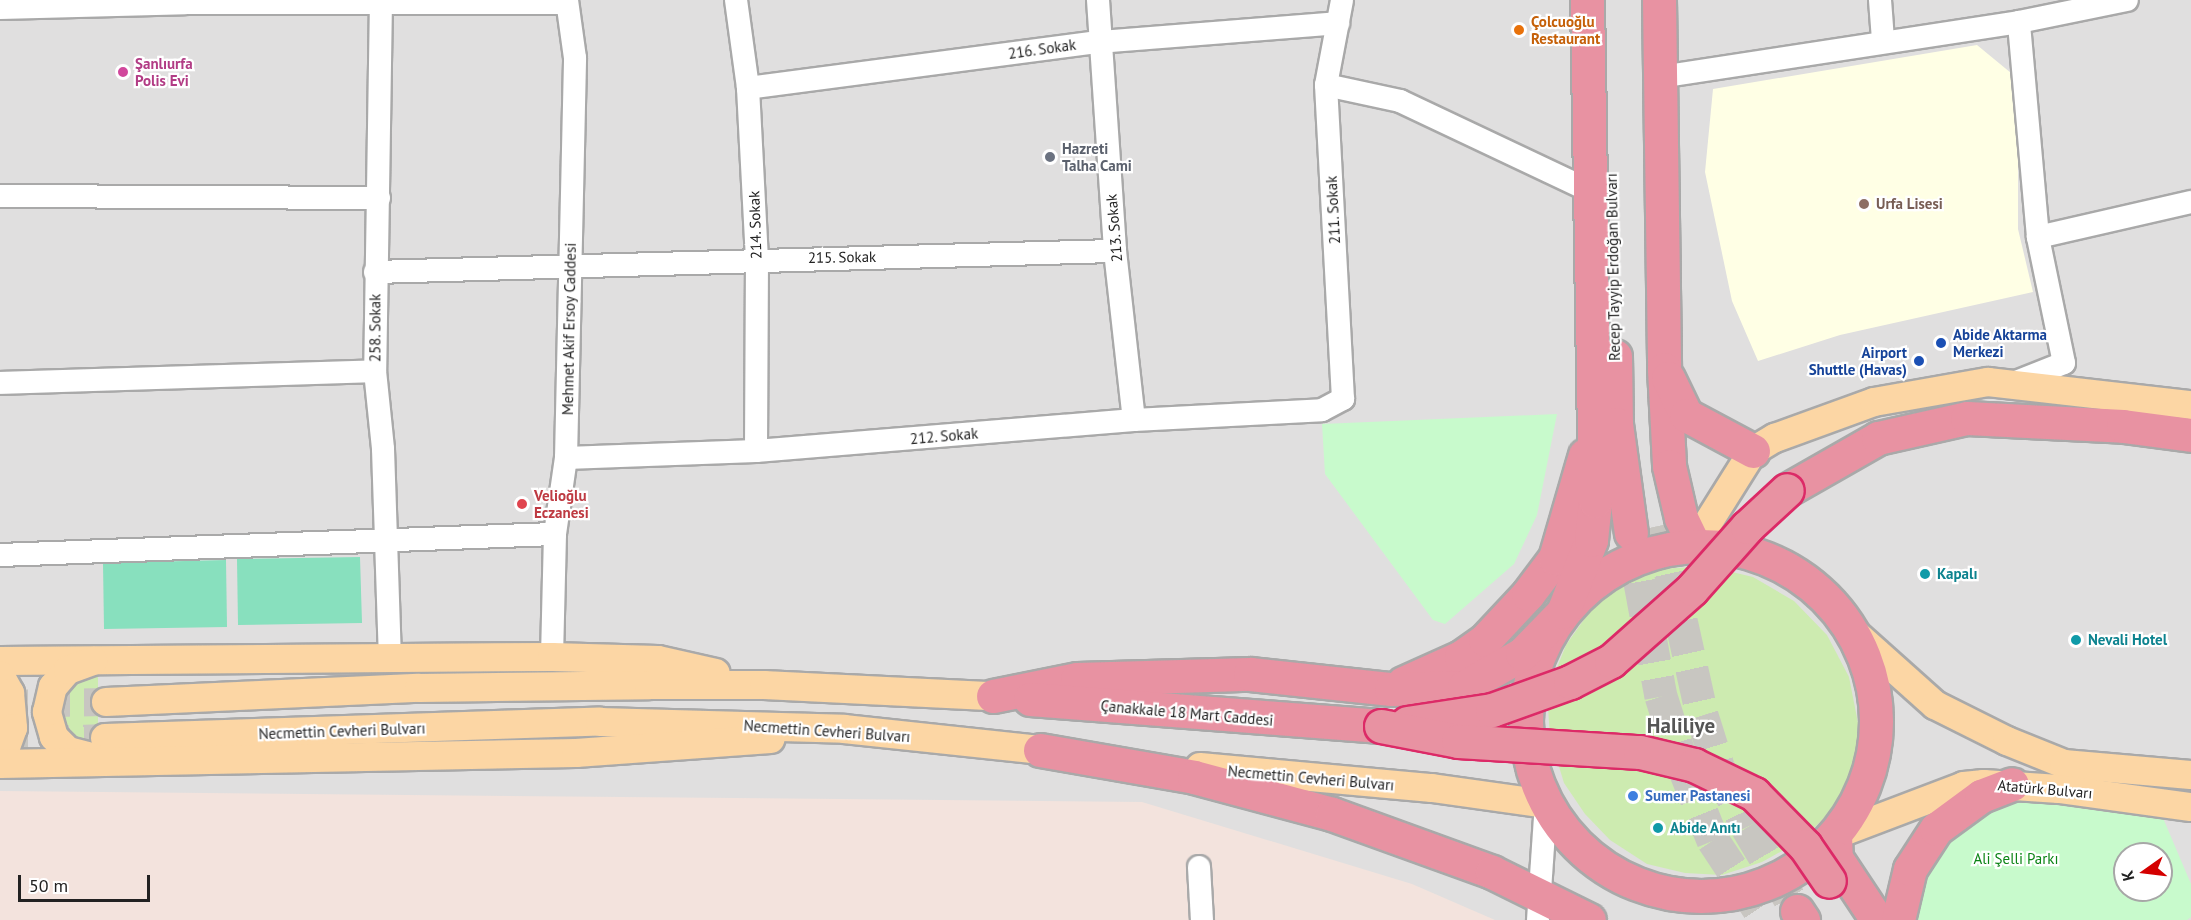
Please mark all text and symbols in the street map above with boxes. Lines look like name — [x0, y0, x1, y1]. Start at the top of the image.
place label: Çolcuoğlu Restaurant — [1531, 12, 1600, 47]
marker: Çolcuoğlu Restaurant — [1512, 23, 1526, 37]
street label: 216. Sokak — [1006, 35, 1078, 63]
place label: Şanlıurfa Polis Evi — [135, 54, 193, 89]
marker: Şanlıurfa Polis Evi — [116, 65, 130, 79]
place label: Hazreti Talha Cami — [1062, 139, 1132, 174]
marker: Hazreti Talha Cami — [1043, 150, 1057, 164]
street label: Recep Tayyip Erdoğan Bulvarı — [1602, 173, 1624, 361]
street label: 211. Sokak — [1322, 175, 1344, 245]
street label: 214. Sokak — [745, 190, 765, 260]
street label: 213. Sokak — [1102, 193, 1126, 263]
place label: Urfa Lisesi — [1876, 195, 1943, 213]
marker: Urfa Lisesi — [1857, 197, 1871, 211]
street label: Mehmet Akif Ersoy Caddesi — [558, 242, 580, 416]
street label: 215. Sokak — [807, 247, 877, 267]
street label: 258. Sokak — [366, 293, 384, 363]
place label: Abide Aktarma Merkezi — [1953, 325, 2048, 360]
marker: Abide Aktarma Merkezi — [1934, 336, 1948, 350]
place label: Airport Shuttle (Havas) — [1809, 343, 1907, 378]
marker: Airport Shuttle (Havas) — [1912, 354, 1926, 368]
street label: 212. Sokak — [909, 424, 979, 448]
place label: Velioğlu Eczanesi — [534, 486, 589, 521]
marker: Velioğlu Eczanesi — [515, 497, 529, 511]
place label: Kapalı — [1937, 565, 1977, 583]
marker: Kapalı — [1918, 567, 1932, 581]
place label: Nevali Hotel — [2088, 631, 2167, 649]
marker: Nevali Hotel — [2069, 633, 2083, 647]
street label: Çanakkale 18 Mart Caddesi — [1100, 696, 1274, 730]
district label: Haliliye — [1647, 713, 1715, 739]
street label: Necmettin Cevheri Bulvarı — [743, 716, 911, 746]
street label: Necmettin Cevheri Bulvarı — [258, 719, 426, 743]
street label: Necmettin Cevheri Bulvarı — [1227, 762, 1395, 794]
street label: Atatürk Bulvarı — [1997, 776, 2093, 802]
place label: Sumer Pastanesi — [1645, 787, 1751, 805]
marker: Sumer Pastanesi — [1626, 789, 1640, 803]
place label: Abide Anıtı — [1670, 819, 1741, 837]
marker: Abide Anıtı — [1651, 821, 1665, 835]
north arrow — [2113, 842, 2173, 902]
park label: Ali Şelli Parkı — [1973, 850, 2059, 868]
scale bar — [21, 863, 153, 901]
text: K — [2117, 869, 2138, 883]
text: 50 m — [29, 874, 68, 897]

